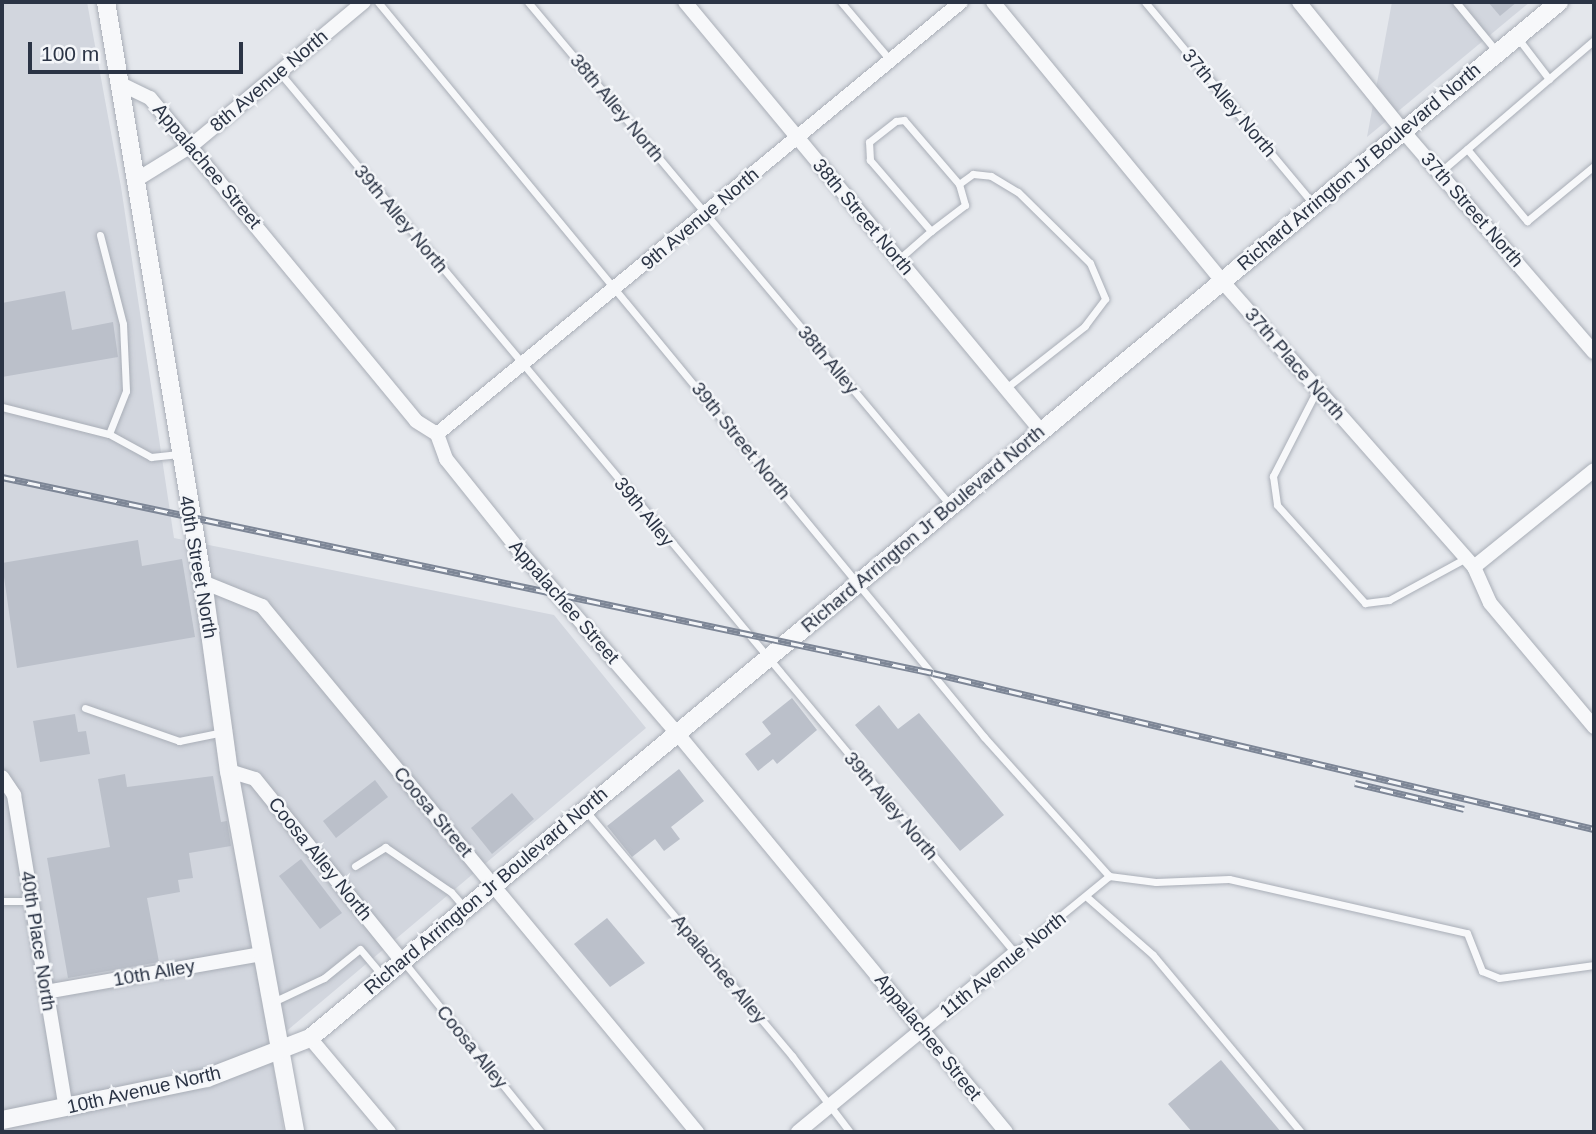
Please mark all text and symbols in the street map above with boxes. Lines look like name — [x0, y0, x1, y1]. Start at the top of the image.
street label: 8th Avenue North — [205, 25, 333, 137]
scale bar — [32, 28, 247, 72]
text: 100 m — [41, 42, 99, 65]
street label: 37th Alley North — [1177, 44, 1281, 162]
street label: 38th Alley North — [565, 49, 669, 167]
street label: Richard Arrington Jr Boulevard North — [1232, 58, 1486, 276]
street label: Appalachee Street — [148, 99, 266, 233]
street label: 37th Street North — [1416, 148, 1528, 272]
street label: 38th Street North — [808, 154, 918, 280]
street label: 39th Alley North — [349, 160, 453, 278]
street label: 9th Avenue North — [636, 163, 764, 275]
street label: 37th Place North — [1240, 303, 1350, 425]
street label: 38th Alley — [792, 321, 864, 399]
street label: 39th Street North — [687, 378, 795, 504]
street label: Richard Arrington Jr Boulevard North — [796, 420, 1050, 638]
street label: 39th Alley — [609, 472, 679, 552]
street label: 40th Street North — [174, 494, 222, 640]
street label: Appalachee Street — [504, 536, 624, 668]
street label: 39th Alley North — [839, 747, 943, 865]
street label: Coosa Street — [389, 762, 477, 862]
street label: Richard Arrington Jr Boulevard North — [359, 782, 613, 1000]
street label: Coosa Alley North — [263, 792, 377, 926]
street label: 40th Place North — [16, 869, 60, 1013]
street label: 11th Avenue North — [935, 907, 1071, 1023]
street label: Apalachee Alley — [666, 909, 772, 1029]
street label: 10th Alley — [111, 955, 197, 991]
street label: Appalachee Street — [870, 969, 986, 1105]
street label: Coosa Alley — [431, 1000, 513, 1094]
street label: 10th Avenue North — [64, 1061, 224, 1119]

